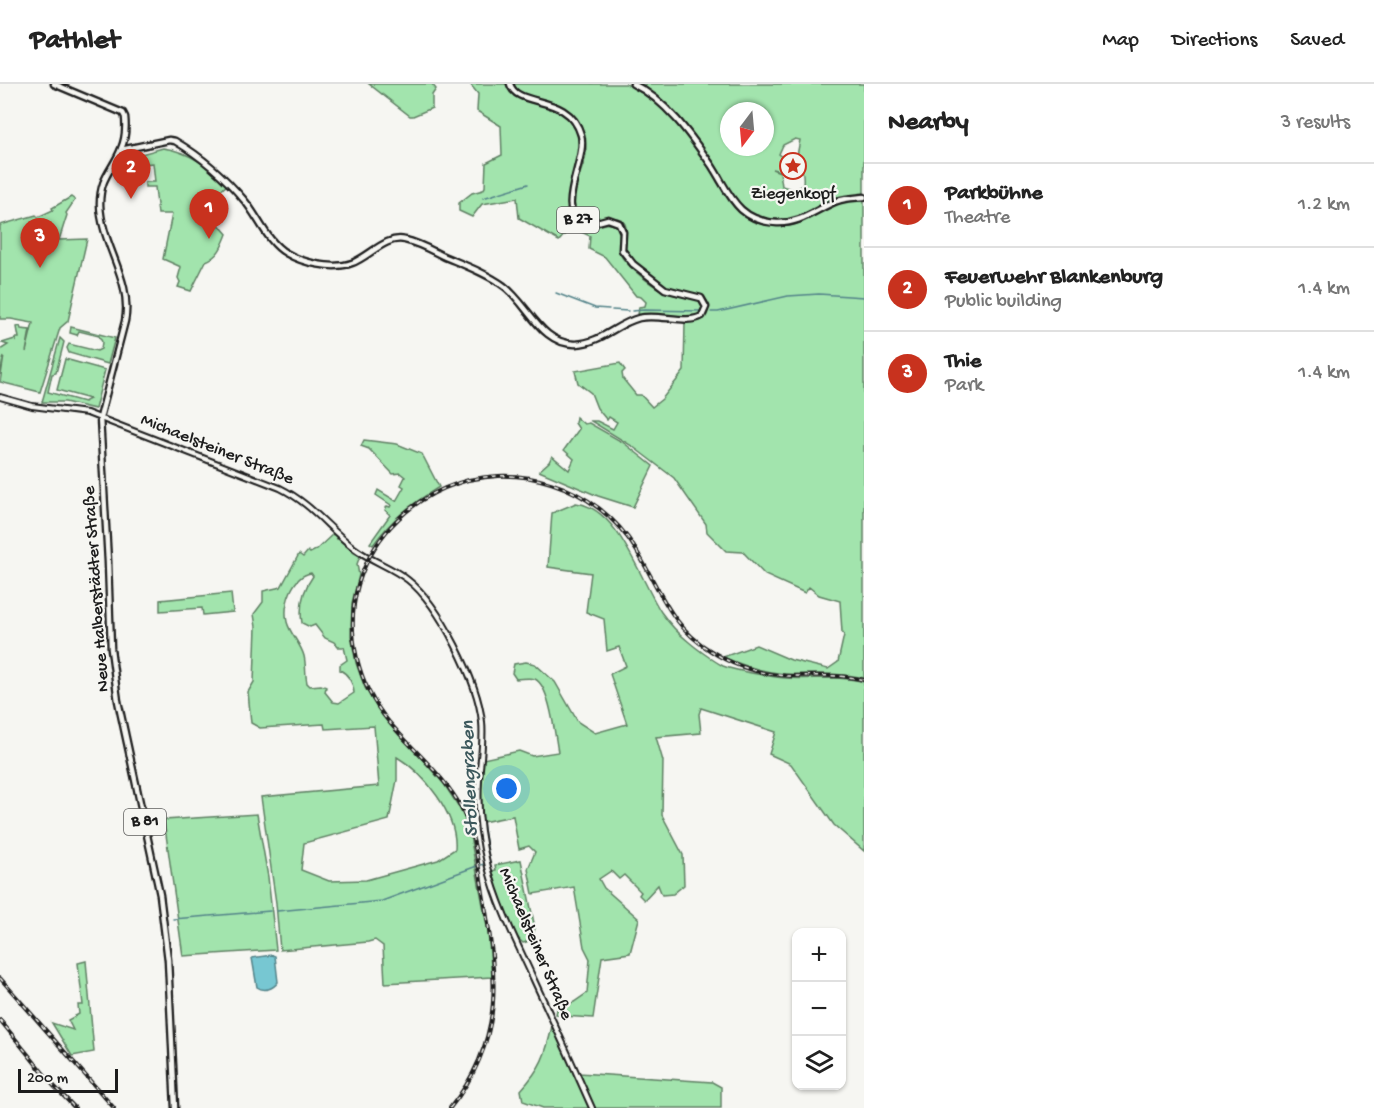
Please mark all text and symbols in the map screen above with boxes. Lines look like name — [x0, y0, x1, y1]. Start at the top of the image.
text: Pathlet — [30, 25, 120, 58]
text: Map — [1102, 29, 1139, 54]
text: Directions — [1172, 29, 1257, 54]
text: Saved — [1290, 29, 1344, 54]
north arrow — [720, 102, 774, 156]
text: Nearby — [888, 108, 969, 139]
text: 3 results — [1281, 112, 1350, 135]
pin: 2 — [112, 150, 150, 199]
place icon: Ziegenkopf — [778, 151, 808, 181]
text: Parkbühne — [945, 181, 1043, 207]
place label: Ziegenkopf — [751, 184, 837, 205]
pin: 1 — [190, 190, 228, 239]
text: 1 — [903, 194, 912, 217]
text: 1.2 km — [1298, 194, 1350, 217]
road number: B 27 — [557, 207, 599, 233]
text: Theatre — [945, 207, 1010, 230]
pin: 3 — [20, 218, 60, 268]
text: Feuerwehr Blankenburg — [945, 265, 1163, 291]
text: 2 — [903, 278, 912, 301]
text: 1.4 km — [1298, 278, 1350, 301]
text: Public building — [945, 291, 1062, 314]
text: Thie — [945, 349, 981, 375]
text: 3 — [902, 362, 913, 385]
text: 1.4 km — [1298, 362, 1350, 385]
text: Park — [945, 375, 983, 398]
street label: Michaelsteiner Straße — [137, 410, 297, 491]
street label: Neue Halberstädter Straße — [79, 485, 115, 693]
water label: Stollengraben — [457, 720, 485, 838]
your location — [492, 774, 521, 803]
road number: B 81 — [124, 809, 166, 835]
street label: Michaelsteiner Straße — [493, 865, 577, 1024]
map controls — [792, 928, 846, 1090]
button: + — [792, 928, 846, 982]
button: − — [792, 982, 846, 1036]
button: layers — [792, 1036, 846, 1090]
scale bar — [18, 1066, 118, 1094]
text: 200 m — [27, 1070, 68, 1089]

